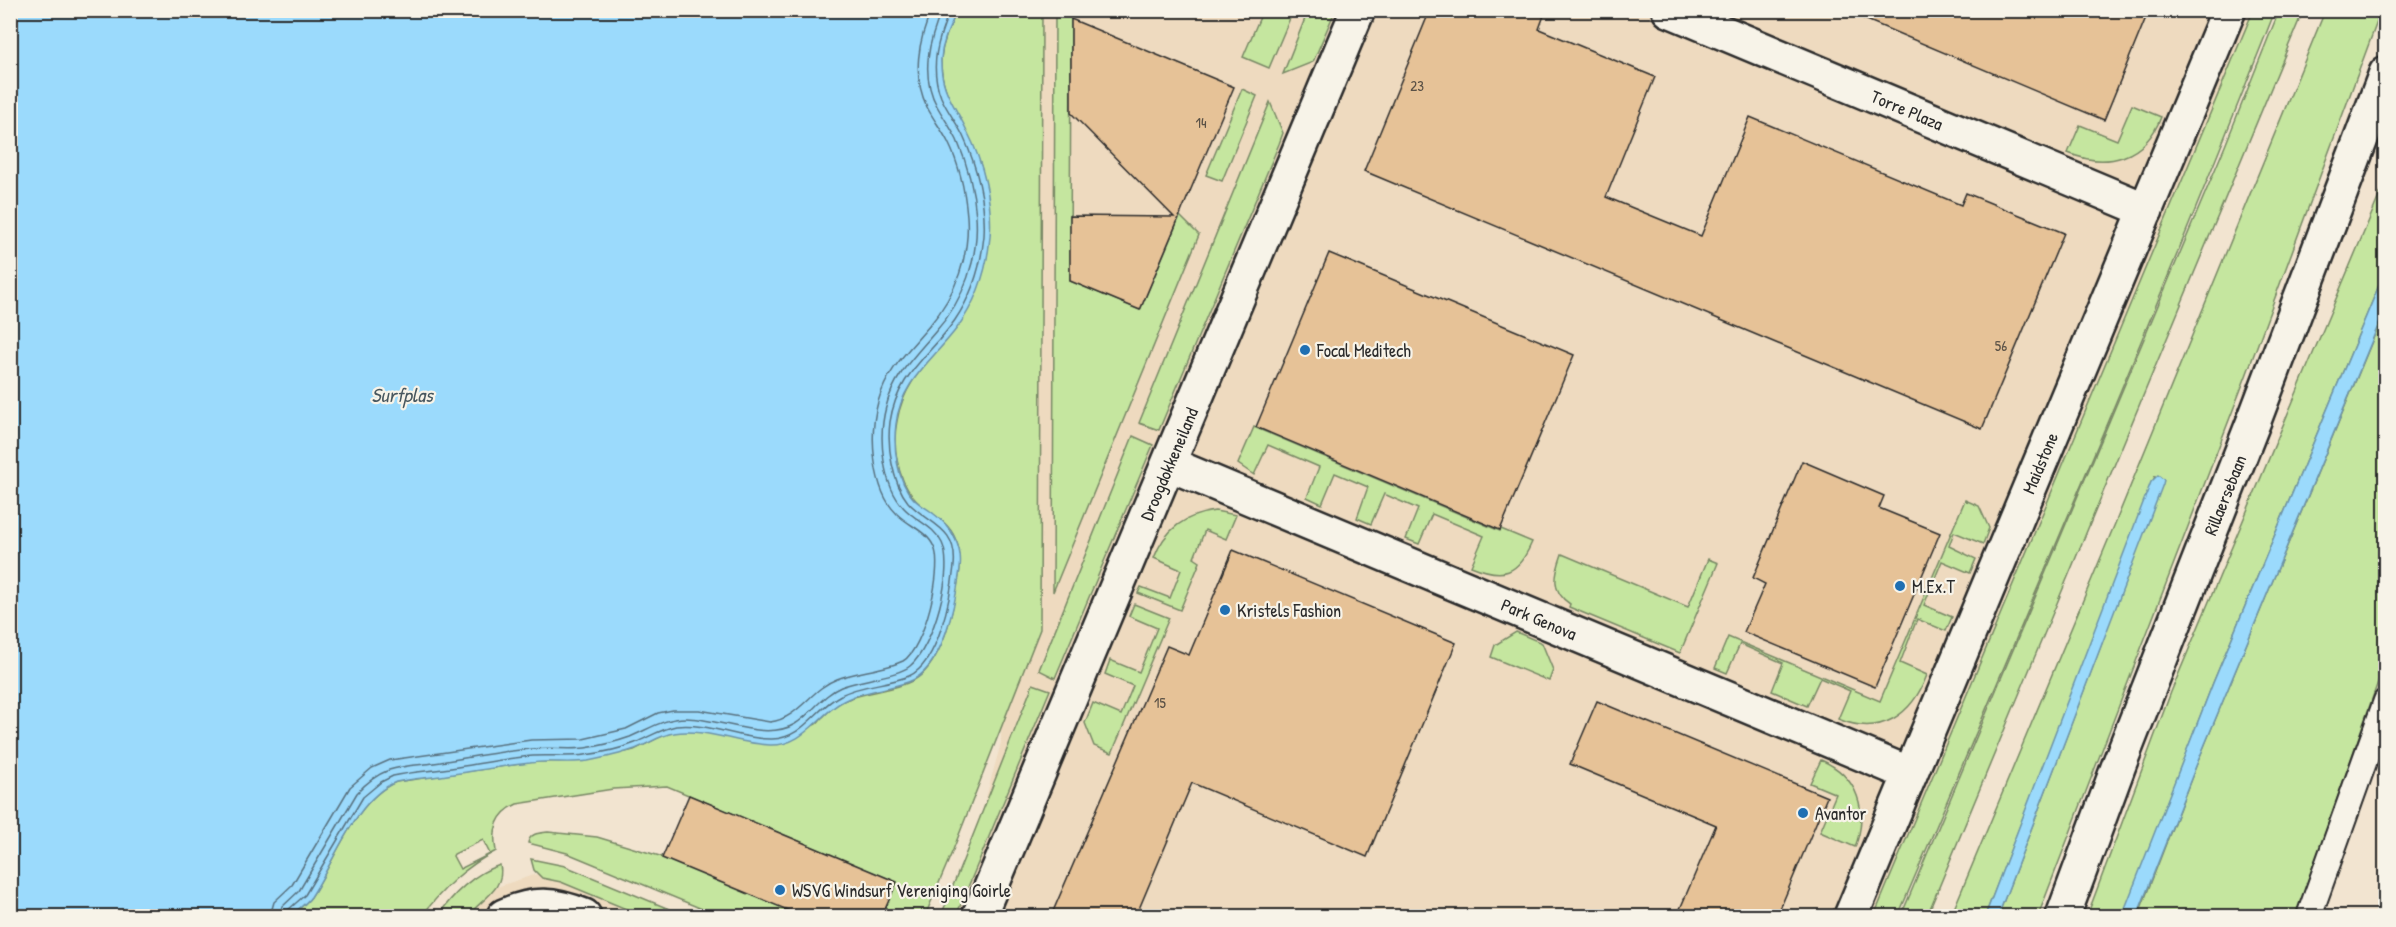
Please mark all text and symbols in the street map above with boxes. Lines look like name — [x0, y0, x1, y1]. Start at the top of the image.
house number: 23 — [1410, 75, 1424, 96]
street label: Torre Plaza — [1867, 84, 1947, 136]
house number: 14 — [1195, 112, 1207, 133]
house number: 56 — [1995, 335, 2007, 356]
place label: Focal Meditech — [1316, 338, 1411, 363]
marker: Focal Meditech — [1298, 343, 1312, 357]
water label: Surfplas — [371, 381, 435, 409]
street label: Droogdokkeneiland — [1134, 404, 1204, 524]
street label: Maidstone — [2016, 428, 2064, 498]
street label: Rillaersebaan — [2198, 451, 2252, 539]
place label: M.Ex.T — [1912, 574, 1955, 599]
marker: M.Ex.T — [1893, 579, 1907, 593]
street label: Park Genova — [1497, 592, 1581, 646]
place label: Kristels Fashion — [1237, 598, 1341, 623]
marker: Kristels Fashion — [1218, 603, 1232, 617]
house number: 15 — [1154, 692, 1167, 713]
place label: Avantor — [1815, 801, 1867, 826]
marker: Avantor — [1796, 806, 1810, 820]
place label: WSVG Windsurf Vereniging Goirle — [792, 878, 1011, 903]
marker: WSVG Windsurf Vereniging Goirle — [773, 883, 787, 897]

